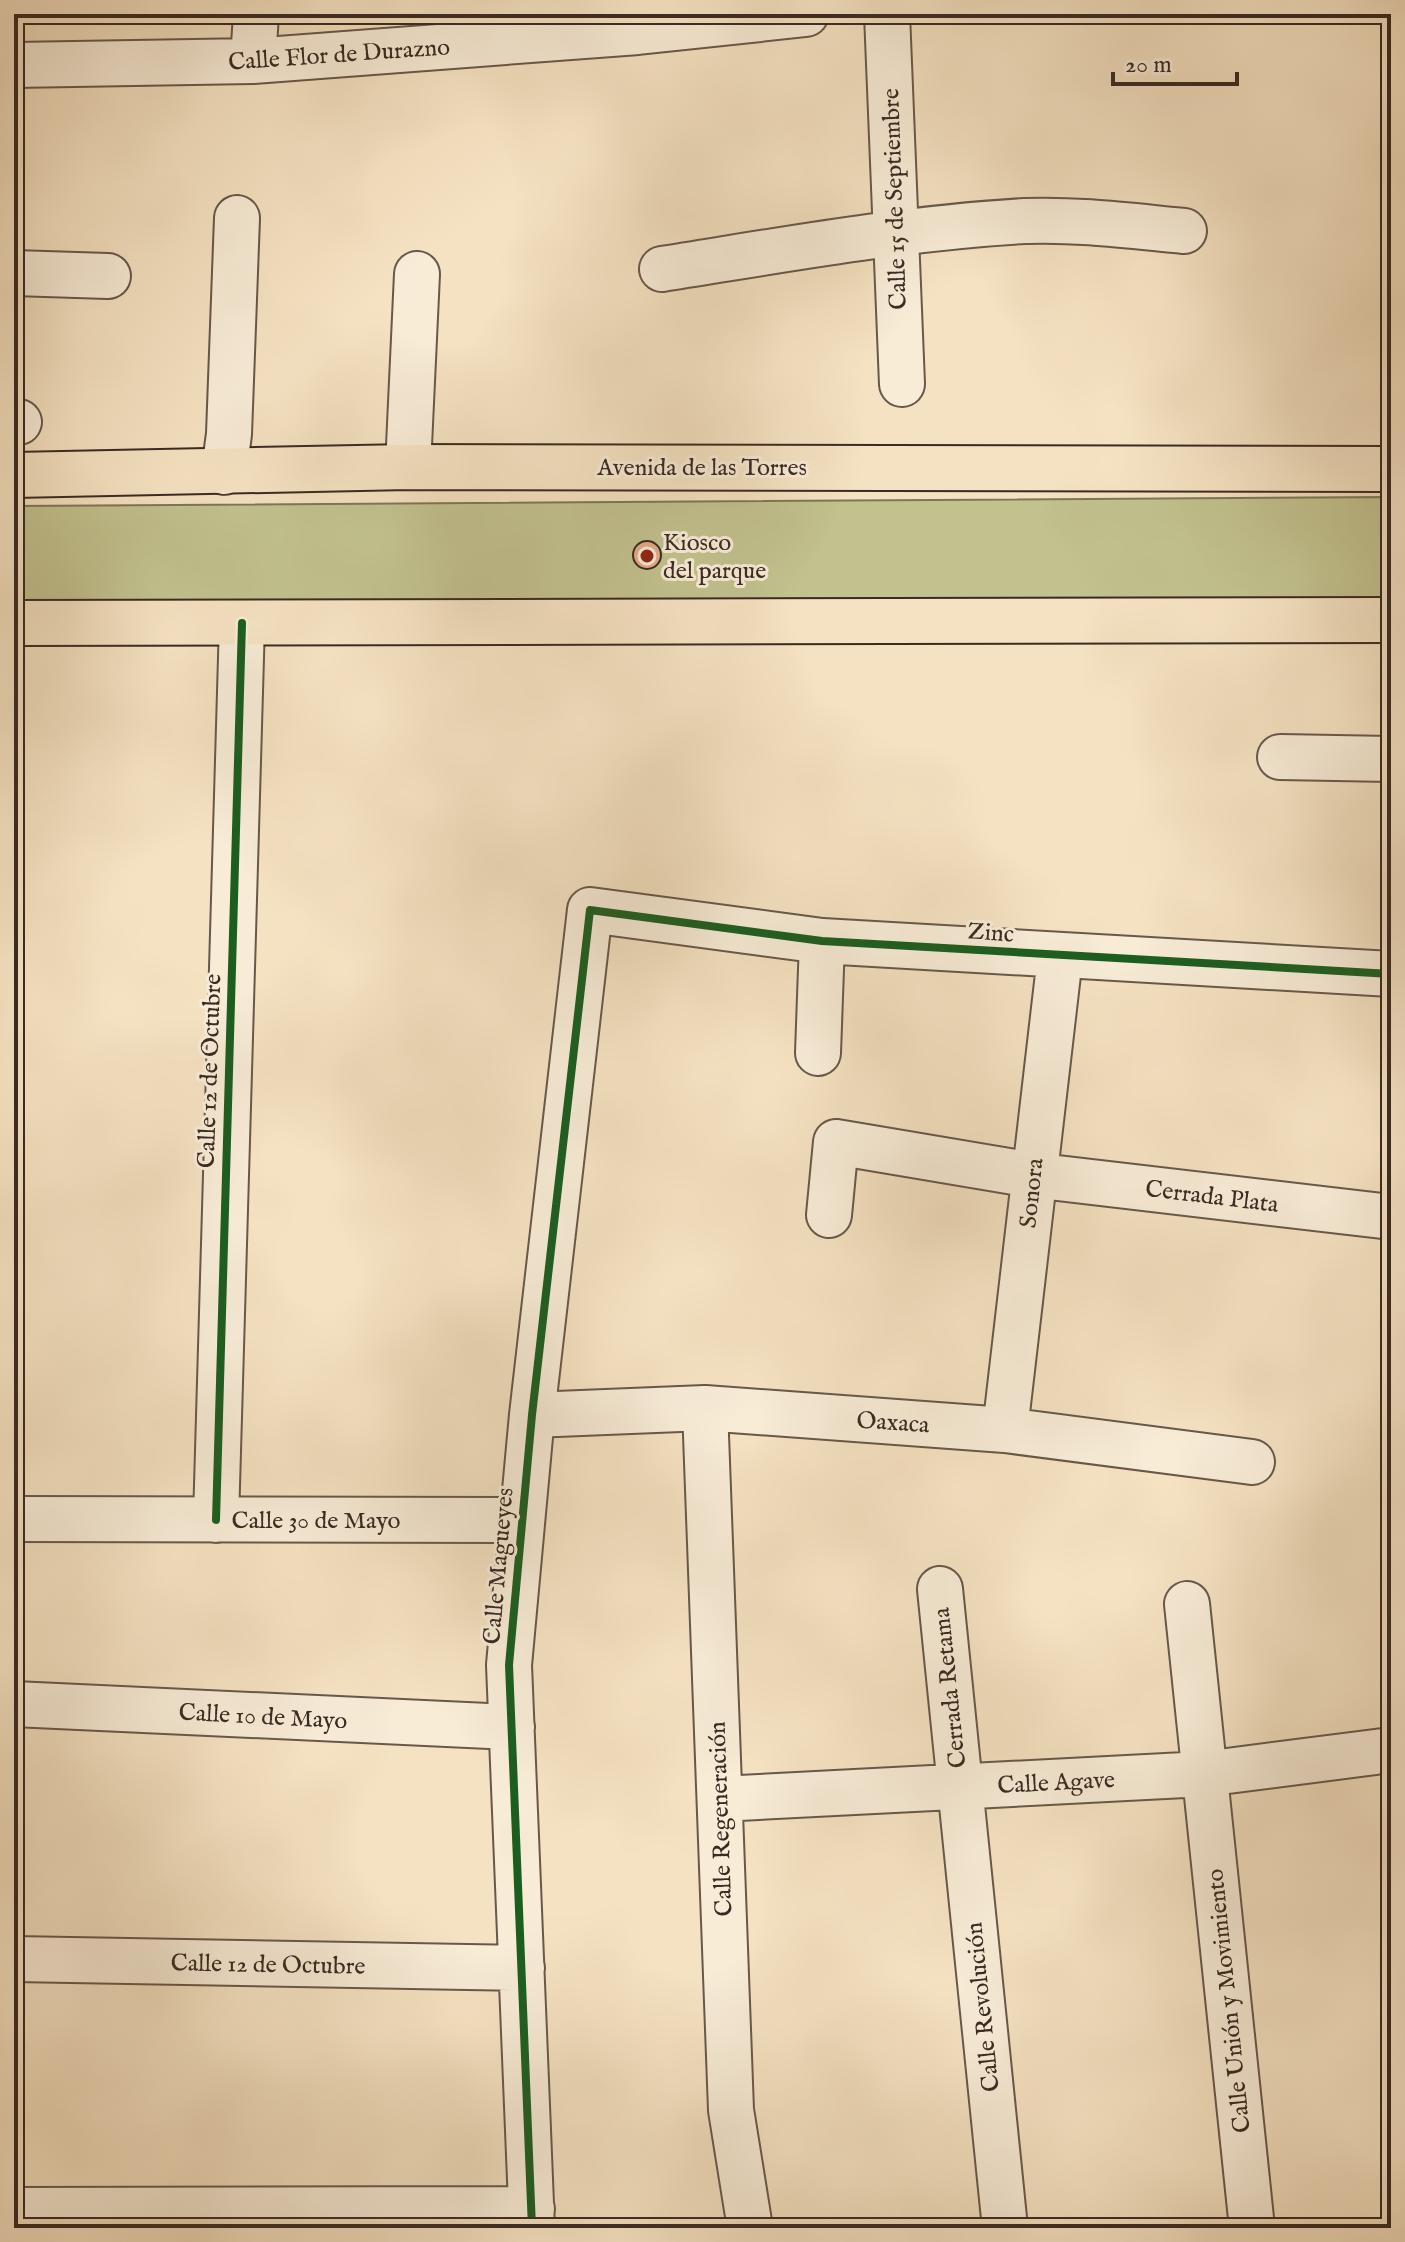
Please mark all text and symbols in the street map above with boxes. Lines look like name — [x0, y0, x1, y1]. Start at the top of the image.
street label: Calle Flor de Durazno — [227, 32, 451, 79]
scale bar — [1113, 36, 1237, 86]
text: 20 m — [1125, 50, 1172, 81]
street label: Calle 15 de Septiembre — [876, 88, 915, 310]
street label: Avenida de las Torres — [596, 453, 807, 484]
place label: Kiosco del parque — [663, 528, 766, 587]
marker: Kiosco del parque — [638, 547, 656, 565]
street label: Zinc — [967, 916, 1015, 951]
street label: Calle 12 de Octubre — [192, 973, 229, 1169]
street label: Sonora — [1013, 1156, 1052, 1230]
street label: Cerrada Plata — [1143, 1174, 1281, 1221]
street label: Oaxaca — [855, 1405, 931, 1442]
street label: Calle Magueyes — [477, 1486, 522, 1646]
street label: Calle 30 de Mayo — [232, 1506, 400, 1537]
street label: Cerrada Retama — [927, 1605, 974, 1770]
street label: Calle 10 de Mayo — [178, 1698, 348, 1737]
street label: Calle Regeneración — [703, 1721, 740, 1917]
street label: Calle Agave — [996, 1765, 1116, 1802]
street label: Calle Unión y Movimiento — [1200, 1867, 1259, 2134]
street label: Calle Revolución — [959, 1920, 1008, 2093]
street label: Calle 12 de Octubre — [170, 1948, 366, 1983]

